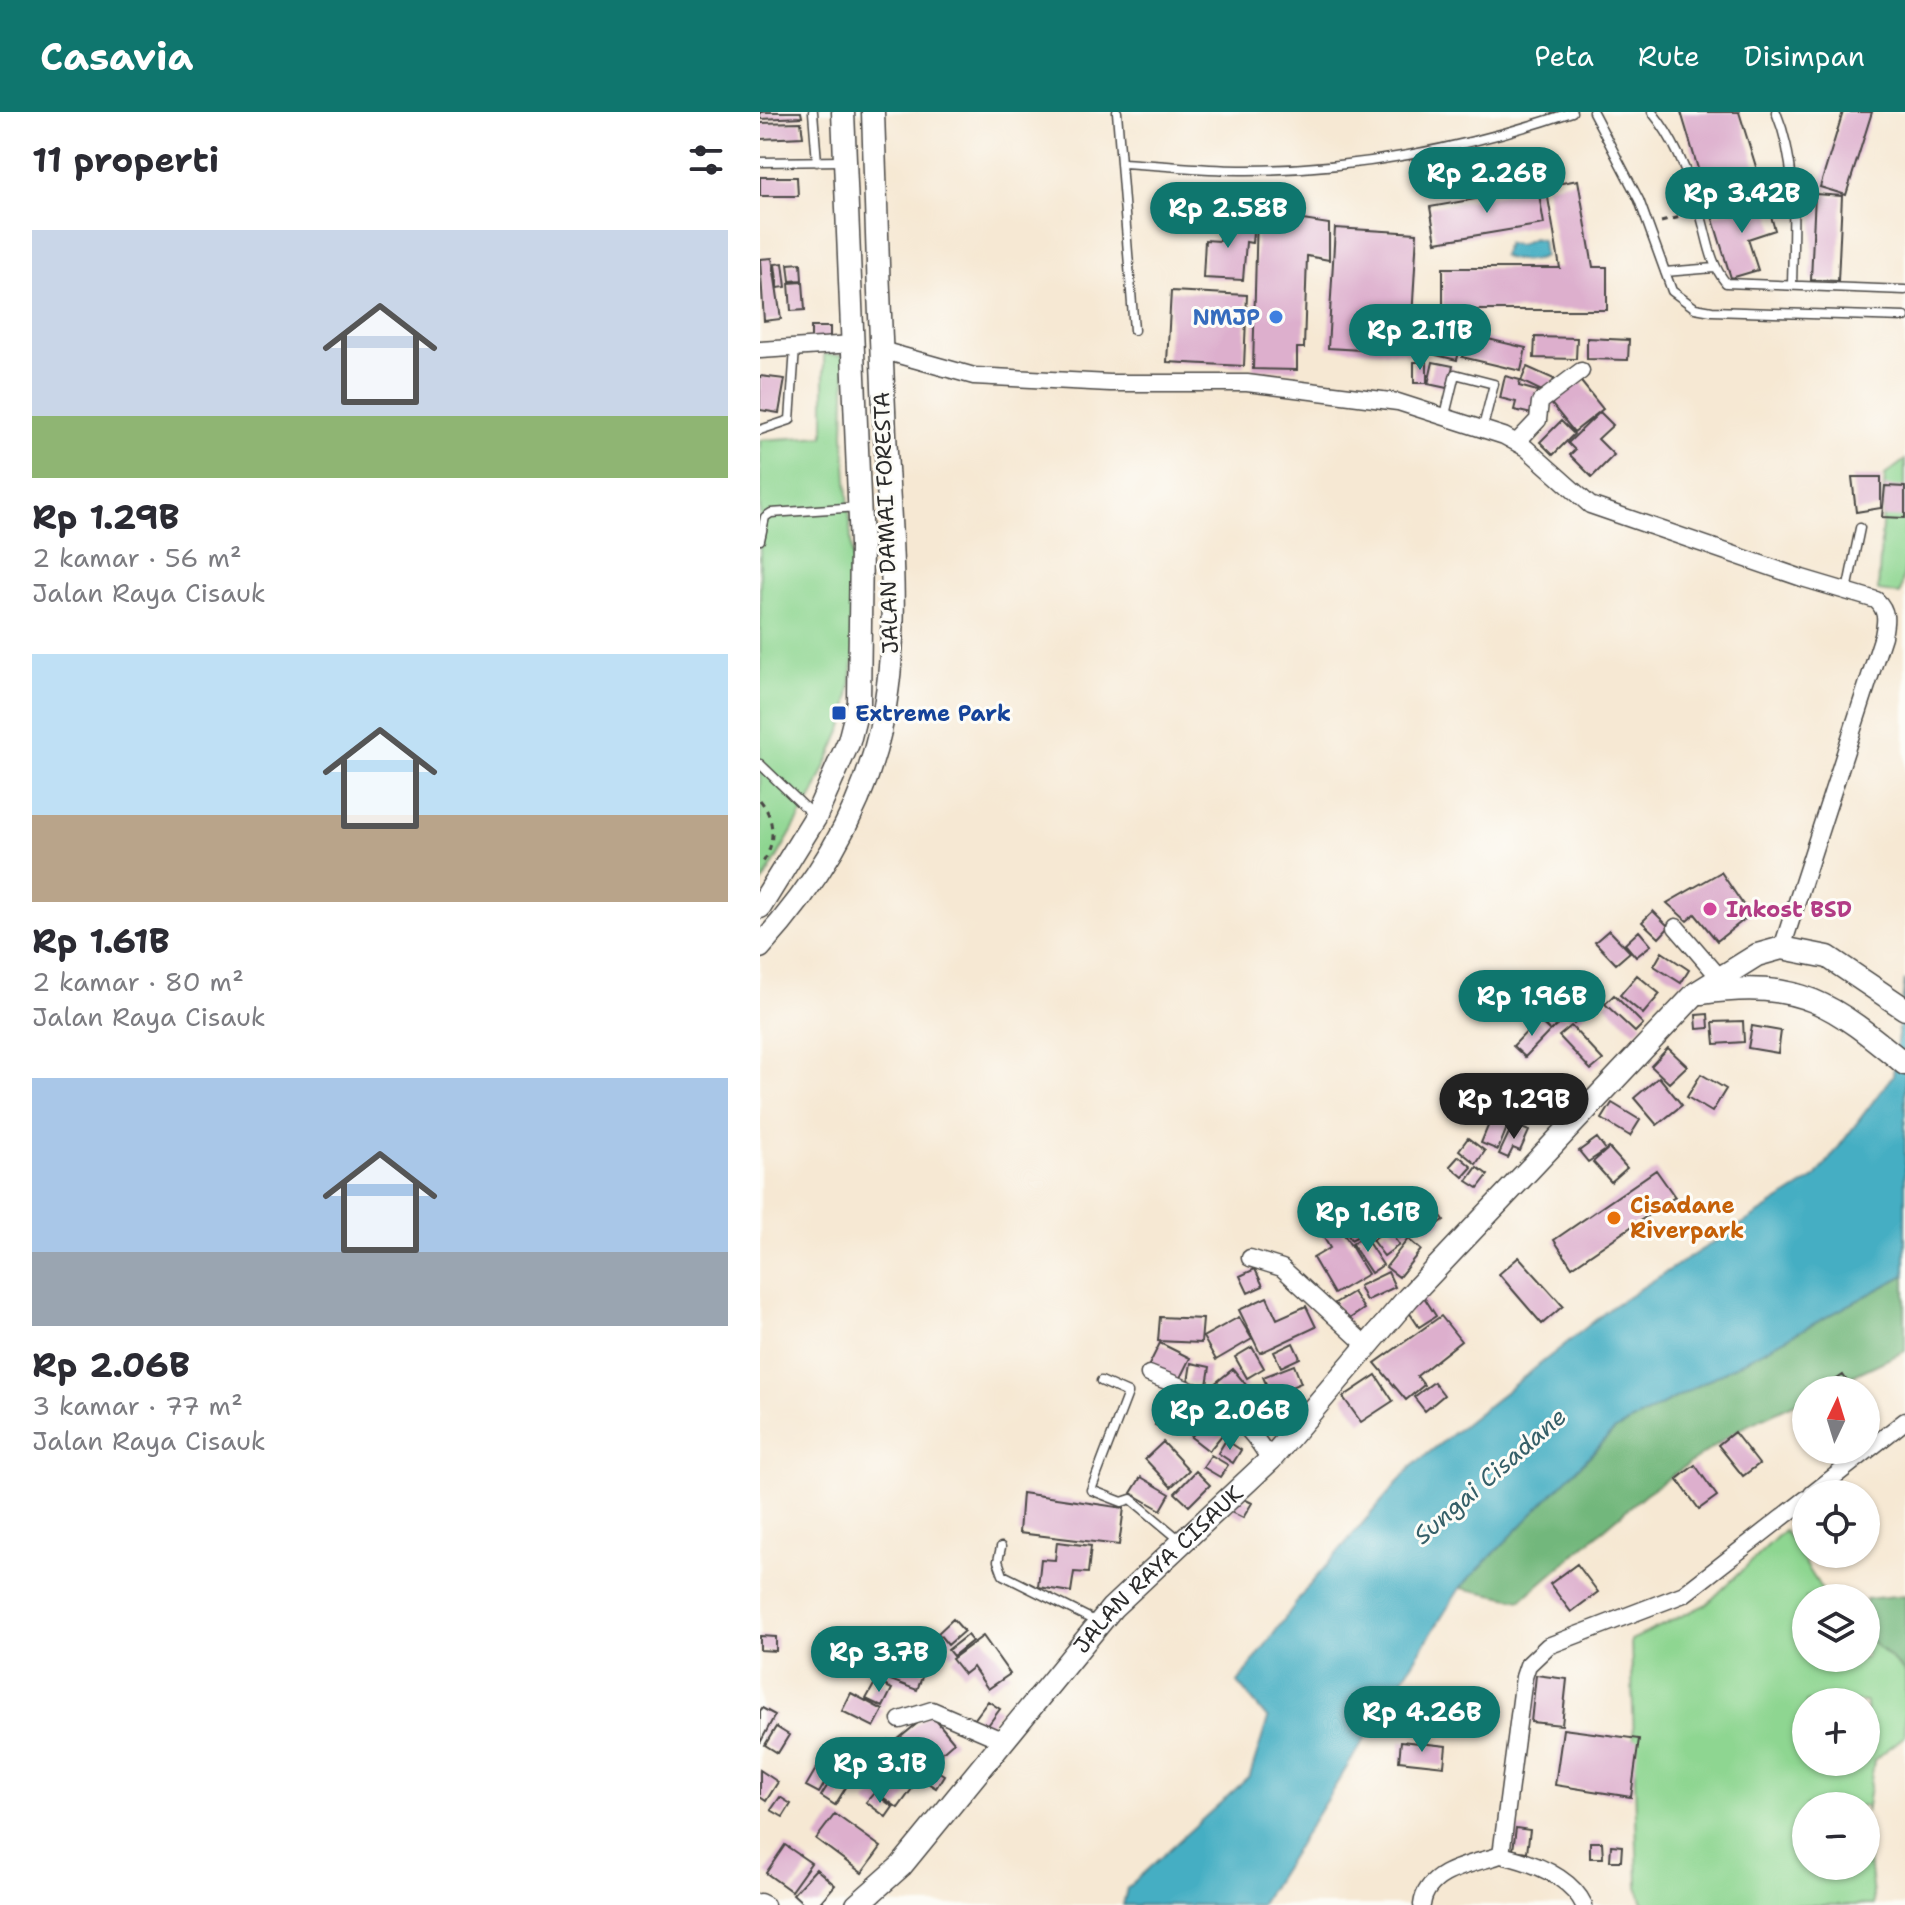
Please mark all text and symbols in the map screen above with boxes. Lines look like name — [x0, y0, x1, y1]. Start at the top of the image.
text: Casavia — [40, 31, 193, 82]
text: Peta — [1534, 37, 1594, 75]
text: Rute — [1638, 37, 1700, 75]
text: Disimpan — [1744, 37, 1865, 75]
text: 11 properti — [32, 137, 219, 183]
icon: filters — [684, 138, 728, 182]
pin: Rp 2.26B — [1404, 147, 1570, 215]
text: Rp 2.26B — [1427, 155, 1547, 190]
pin: Rp 3.42B — [1659, 167, 1825, 235]
text: Rp 3.42B — [1683, 175, 1801, 210]
pin: Rp 2.58B — [1145, 182, 1311, 250]
text: Rp 2.58B — [1168, 190, 1288, 225]
icon: home — [308, 282, 452, 426]
place label: NMJP — [1193, 303, 1260, 332]
pin: Rp 2.11B — [1337, 304, 1503, 372]
marker: NMJP — [1267, 308, 1285, 326]
text: Rp 2.11B — [1367, 312, 1473, 347]
street label: JALAN DAMAI FORESTA — [867, 391, 905, 655]
text: Rp 1.29B — [32, 494, 180, 540]
text: 2 kamar · 56 m² — [32, 540, 242, 575]
text: Jalan Raya Cisauk — [32, 575, 266, 610]
place label: Extreme Park — [855, 699, 1011, 728]
marker: Extreme Park — [830, 704, 848, 722]
icon: home — [308, 706, 452, 850]
place label: Inkost BSD — [1726, 895, 1852, 924]
marker: Inkost BSD — [1701, 900, 1719, 918]
text: Rp 1.61B — [32, 918, 170, 964]
text: 2 kamar · 80 m² — [32, 964, 244, 999]
pin: Rp 1.96B — [1449, 970, 1615, 1038]
text: Rp 1.96B — [1477, 978, 1587, 1013]
text: Jalan Raya Cisauk — [32, 999, 266, 1034]
pin: Rp 1.29B — [1431, 1073, 1597, 1141]
text: Rp 1.29B — [1458, 1081, 1571, 1116]
icon: home — [308, 1130, 452, 1274]
pin: Rp 1.61B — [1285, 1186, 1451, 1254]
place label: Cisadane Riverpark — [1630, 1191, 1744, 1245]
text: Rp 1.61B — [1315, 1194, 1421, 1229]
marker: Cisadane Riverpark — [1605, 1209, 1623, 1227]
text: Rp 2.06B — [32, 1342, 190, 1388]
north arrow — [1792, 1376, 1880, 1464]
map controls — [1792, 1376, 1880, 1880]
pin: Rp 2.06B — [1147, 1384, 1313, 1452]
text: 3 kamar · 77 m² — [32, 1388, 243, 1423]
text: Rp 2.06B — [1170, 1392, 1290, 1427]
water label: Sungai Cisadane — [1407, 1401, 1573, 1551]
text: Jalan Raya Cisauk — [32, 1423, 266, 1458]
street label: JALAN RAYA CISAUK — [1066, 1478, 1249, 1659]
button: locate — [1792, 1480, 1880, 1568]
button: layers — [1792, 1584, 1880, 1672]
pin: Rp 3.7B — [805, 1626, 953, 1694]
text: Rp 3.7B — [829, 1634, 929, 1669]
pin: Rp 4.26B — [1339, 1686, 1505, 1754]
button: + — [1792, 1688, 1880, 1776]
text: Rp 4.26B — [1362, 1694, 1482, 1729]
pin: Rp 3.1B — [806, 1737, 954, 1805]
text: Rp 3.1B — [833, 1745, 927, 1780]
button: − — [1792, 1792, 1880, 1880]

